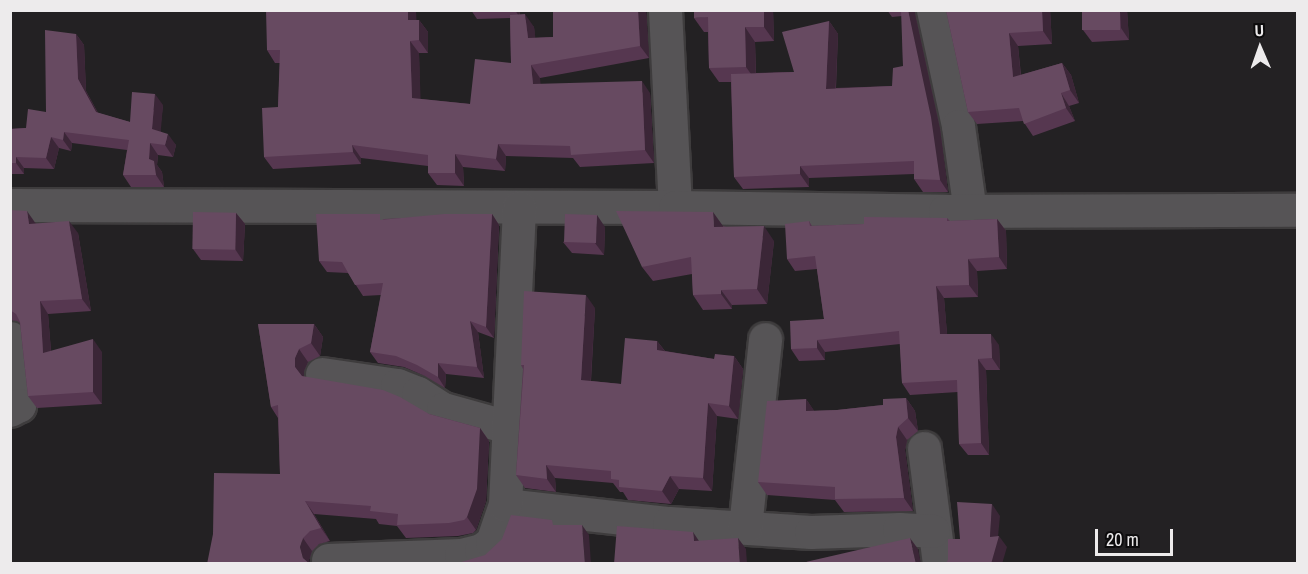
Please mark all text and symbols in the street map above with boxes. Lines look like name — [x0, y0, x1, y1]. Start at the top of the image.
north arrow — [1230, 18, 1290, 78]
text: U — [1254, 19, 1264, 41]
scale bar — [1098, 517, 1176, 555]
text: 20 m — [1106, 527, 1139, 552]

